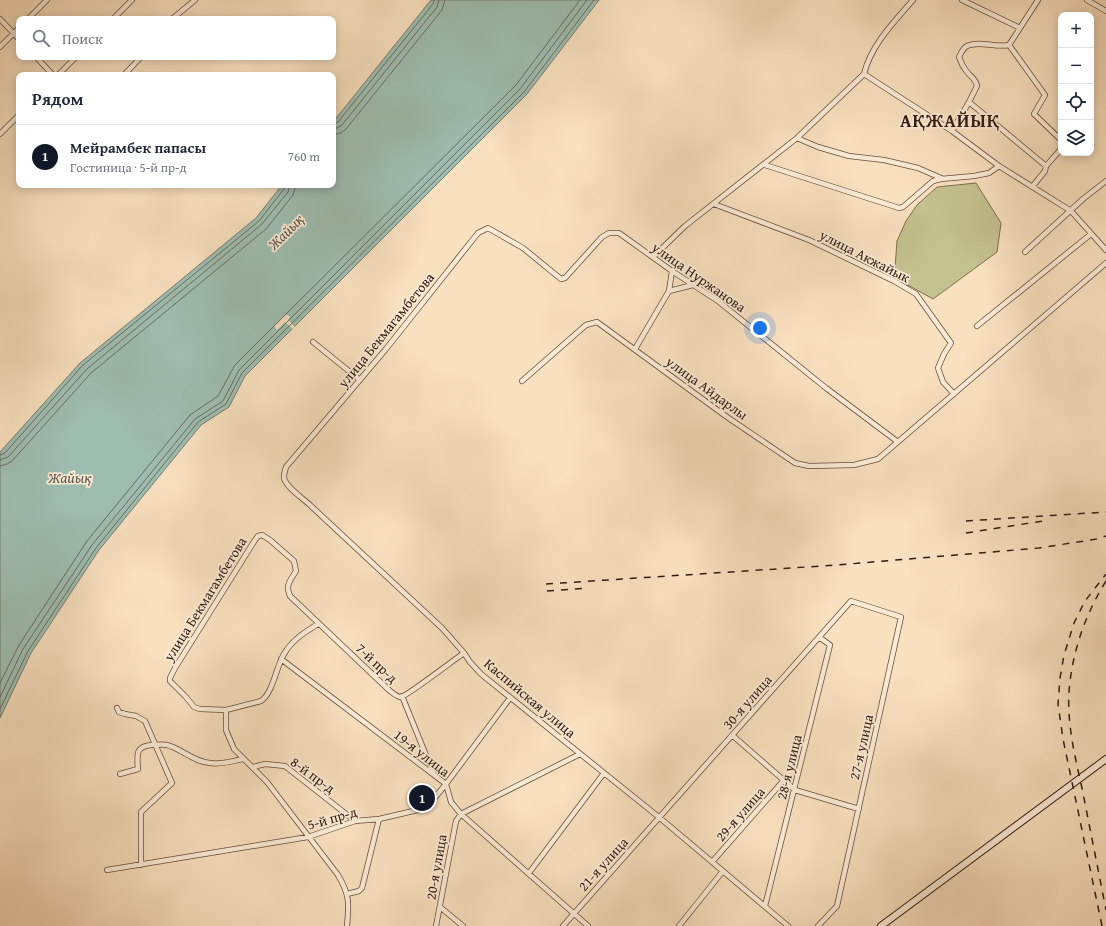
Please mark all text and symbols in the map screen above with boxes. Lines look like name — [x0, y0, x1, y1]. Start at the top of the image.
map controls — [1058, 12, 1094, 156]
button: + — [1058, 12, 1094, 48]
search box — [16, 16, 336, 60]
icon: search — [30, 27, 52, 49]
text: Поиск — [62, 28, 103, 49]
button: − — [1058, 48, 1094, 84]
button: locate — [1058, 84, 1094, 120]
text: Рядом — [32, 86, 83, 111]
district label: АҚЖАЙЫҚ — [900, 107, 1000, 134]
button: layers — [1058, 120, 1094, 156]
text: Мейрамбек папасы — [70, 137, 206, 158]
text: 1 — [42, 147, 48, 166]
text: 760 m — [288, 147, 320, 166]
text: Гостиница · 5-й пр-д — [70, 158, 187, 177]
water label: Жайық — [262, 208, 309, 255]
street label: улица Акжайык — [815, 224, 914, 288]
street label: улица Нуржанова — [647, 237, 750, 317]
street label: улица Бекмагамбетова — [333, 268, 439, 393]
your location — [750, 318, 770, 338]
street label: улица Айдарлы — [661, 351, 752, 425]
water label: Жайық — [47, 467, 92, 488]
street label: улица Бекмагамбетова — [158, 533, 252, 666]
street label: 7-й пр-д — [352, 638, 403, 688]
street label: Каспийская улица — [480, 654, 580, 743]
street label: 30-я улица — [718, 670, 776, 734]
street label: 27-я улица — [844, 712, 878, 782]
street label: 19-я улица — [390, 725, 455, 781]
street label: 28-я улица — [771, 732, 807, 802]
street label: 8-й пр-д — [287, 752, 340, 798]
street label: 29-я улица — [711, 782, 769, 846]
pin: 1 — [409, 783, 435, 813]
street label: 5-й пр-д — [305, 801, 360, 835]
street label: 20-я улица — [420, 832, 452, 901]
street label: 21-я улица — [573, 832, 633, 895]

